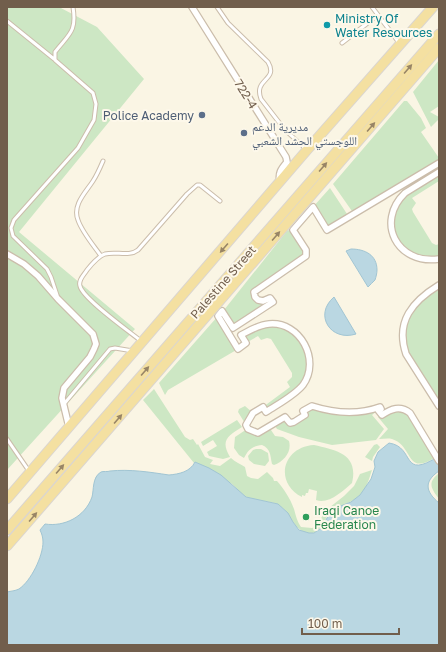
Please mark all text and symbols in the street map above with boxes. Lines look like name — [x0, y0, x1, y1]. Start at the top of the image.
place label: Ministry Of Water Resources — [335, 11, 432, 40]
marker: Ministry Of Water Resources — [322, 20, 332, 30]
one-way arrow — [404, 64, 413, 74]
street label: 722-4 — [231, 76, 261, 112]
place label: Police Academy — [103, 108, 194, 123]
marker: Police Academy — [197, 110, 207, 120]
place label: مديرية الدعم اللوجستي الحشد الشعبي — [252, 119, 357, 151]
one-way arrow — [366, 122, 375, 132]
marker: مديرية الدعم اللوجستي الحشد الشعبي — [239, 128, 249, 138]
one-way arrow — [318, 162, 327, 172]
one-way arrow — [272, 231, 281, 241]
street label: Palestine Street — [187, 242, 259, 322]
one-way arrow — [219, 242, 228, 253]
one-way arrow — [141, 365, 150, 376]
one-way arrow — [113, 414, 122, 424]
one-way arrow — [56, 464, 65, 474]
place label: Iraqi Canoe Federation — [314, 503, 379, 532]
one-way arrow — [28, 512, 37, 522]
marker: Iraqi Canoe Federation — [301, 512, 311, 522]
scale bar — [302, 610, 399, 636]
text: 100 m — [308, 616, 342, 631]

